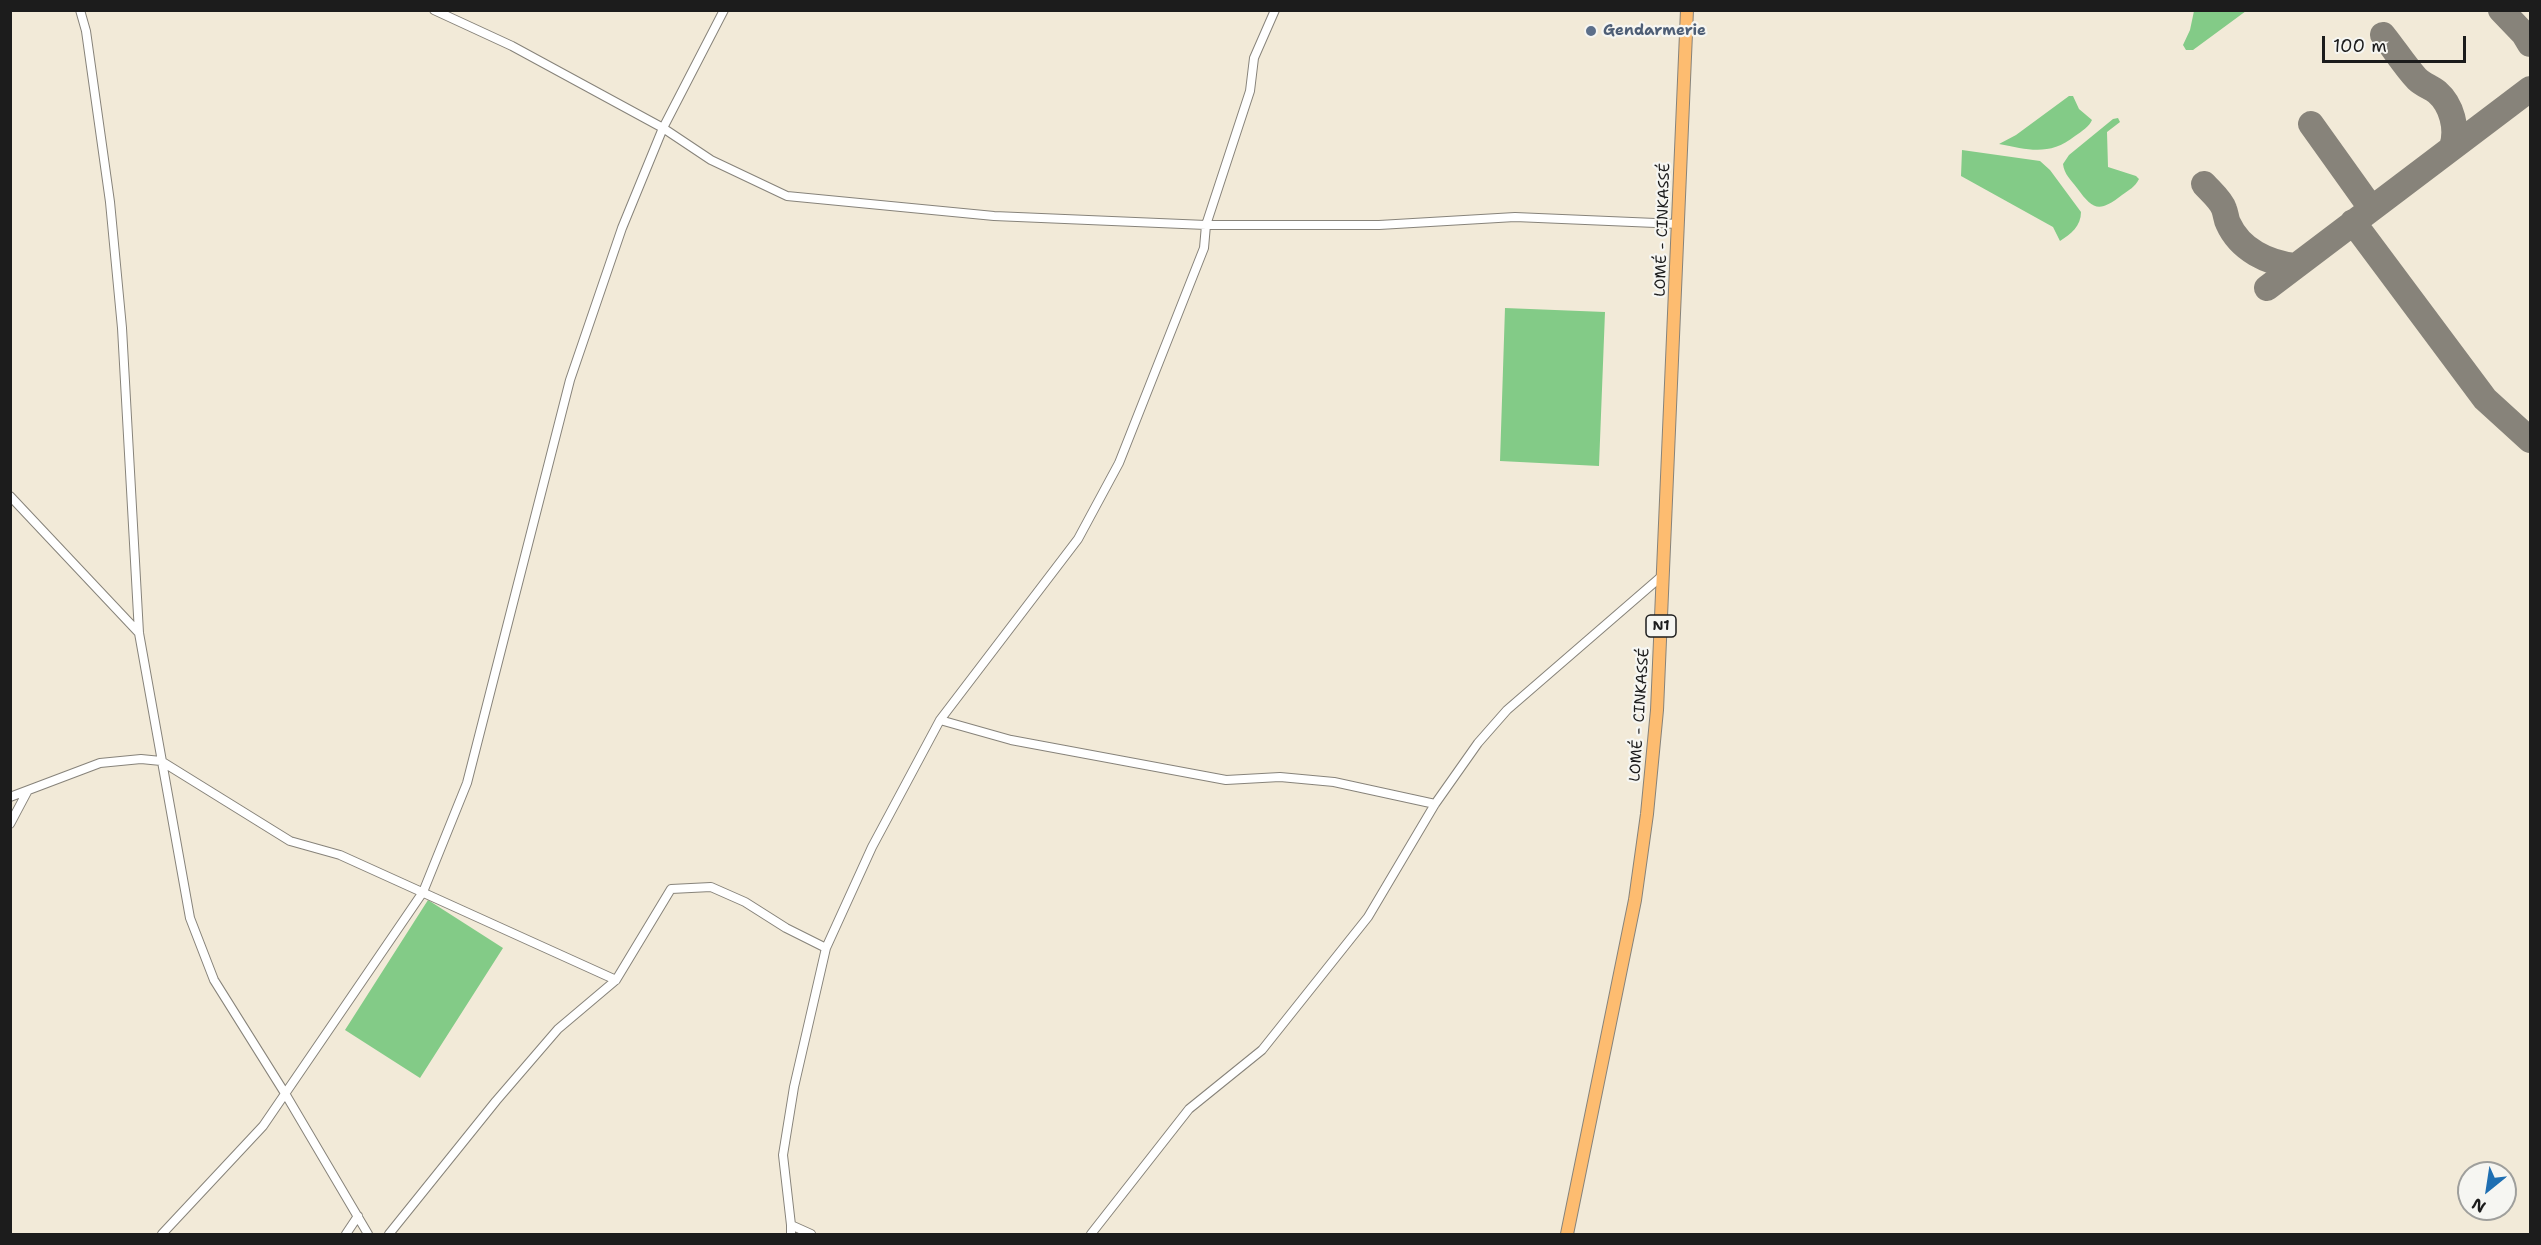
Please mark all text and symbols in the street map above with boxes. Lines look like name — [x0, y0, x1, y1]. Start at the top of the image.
place label: Gendarmerie — [1603, 22, 1706, 40]
marker: Gendarmerie — [1584, 24, 1598, 38]
scale bar — [2325, 24, 2469, 62]
text: 100 m — [2333, 34, 2387, 58]
street label: LOMÉ - CINKASSÉ — [1652, 163, 1674, 297]
road number: N1 — [1646, 615, 1676, 637]
street label: LOMÉ - CINKASSÉ — [1626, 648, 1654, 782]
north arrow — [2457, 1161, 2517, 1221]
text: N — [2468, 1193, 2489, 1218]

